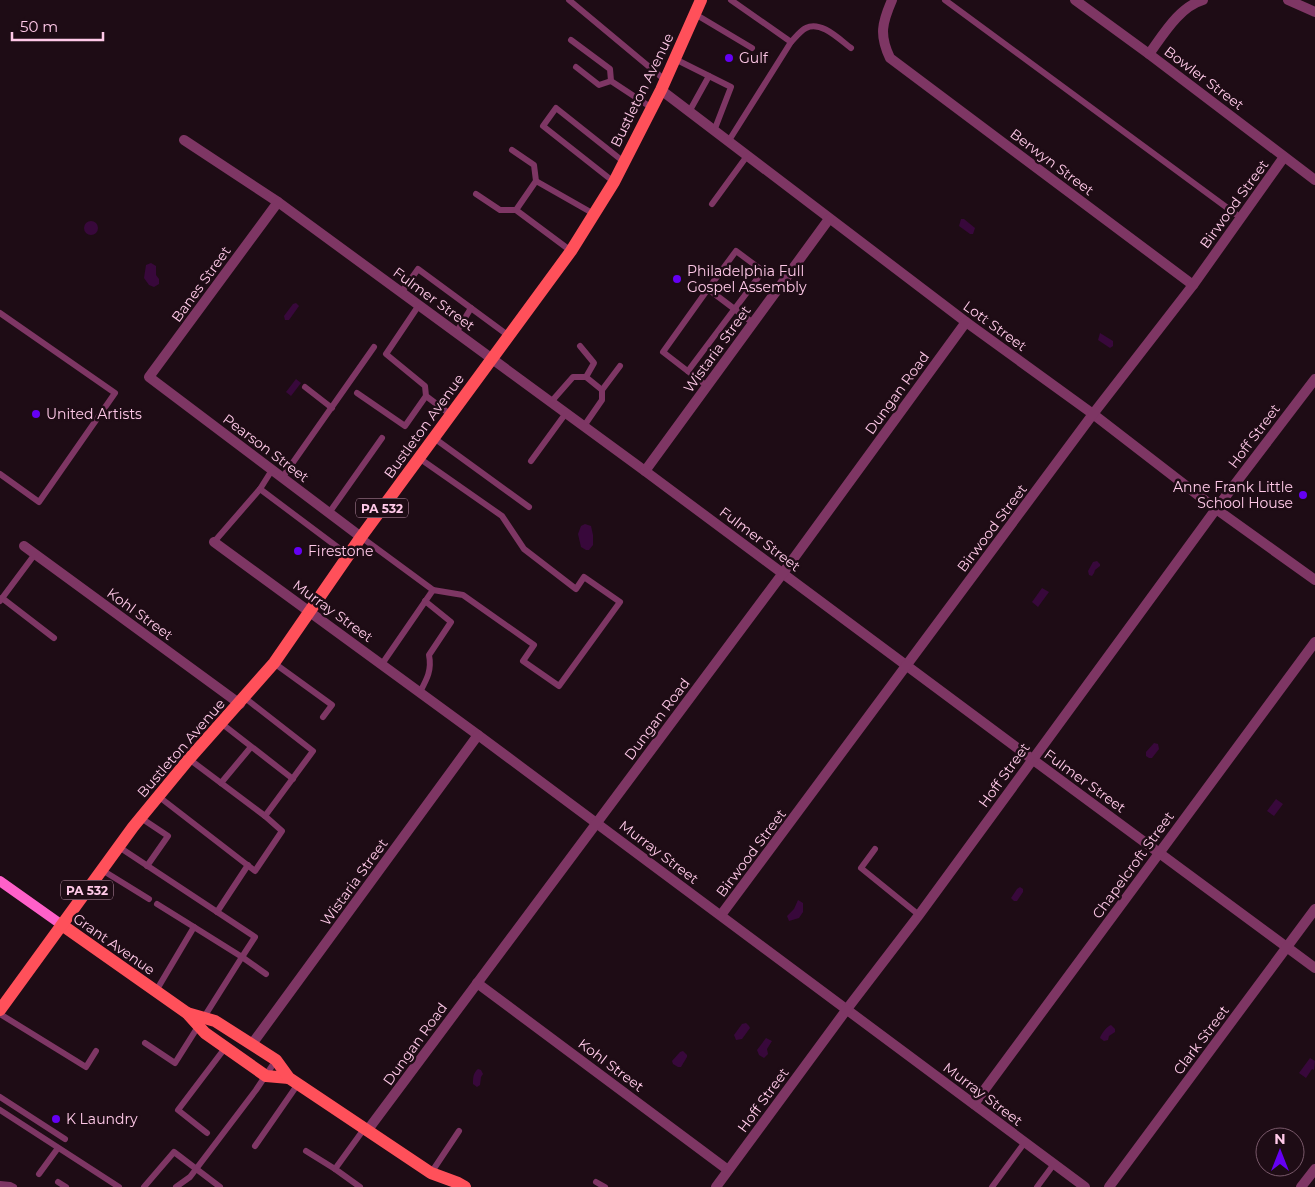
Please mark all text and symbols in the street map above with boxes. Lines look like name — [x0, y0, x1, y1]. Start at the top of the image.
scale bar — [12, 10, 104, 42]
text: 50 m — [20, 17, 58, 36]
street label: Bustleton Avenue — [607, 30, 677, 150]
street label: Bowler Street — [1161, 42, 1248, 114]
place label: Gulf — [739, 49, 769, 67]
marker: Gulf — [723, 52, 735, 64]
street label: Berwyn Street — [1007, 125, 1098, 200]
street label: Birwood Street — [1196, 156, 1272, 252]
street label: Banes Street — [167, 242, 235, 326]
place label: Philadelphia Full Gospel Assembly — [687, 262, 807, 296]
street label: Fulmer Street — [390, 263, 479, 335]
marker: Philadelphia Full Gospel Assembly — [671, 273, 683, 285]
street label: Lott Street — [960, 297, 1031, 355]
street label: Wistaria Street — [679, 302, 755, 396]
street label: Dungan Road — [861, 348, 933, 438]
street label: Bustleton Avenue — [380, 370, 468, 482]
street label: Hoff Street — [1224, 400, 1284, 472]
place label: United Artists — [46, 405, 142, 423]
marker: United Artists — [30, 408, 42, 420]
street label: Pearson Street — [219, 410, 313, 486]
place label: Anne Frank Little School House — [1173, 478, 1293, 512]
street label: Birwood Street — [953, 480, 1031, 575]
marker: Anne Frank Little School House — [1297, 489, 1309, 501]
road number: PA 532 — [356, 498, 408, 518]
street label: Fulmer Street — [716, 503, 804, 575]
place label: Firestone — [308, 542, 373, 560]
marker: Firestone — [292, 545, 304, 557]
street label: Murray Street — [289, 576, 377, 646]
street label: Kohl Street — [103, 584, 177, 644]
street label: Dungan Road — [620, 674, 694, 764]
street label: Bustleton Avenue — [133, 695, 229, 801]
street label: Hoff Street — [974, 739, 1034, 811]
street label: Fulmer Street — [1041, 745, 1130, 817]
street label: Birwood Street — [712, 805, 790, 900]
street label: Chapelcroft Street — [1088, 808, 1178, 922]
street label: Murray Street — [616, 816, 703, 888]
street label: Wistaria Street — [316, 835, 392, 929]
road number: PA 532 — [61, 880, 113, 900]
street label: Grant Avenue — [70, 909, 158, 979]
street label: Dungan Road — [379, 999, 451, 1089]
street label: Clark Street — [1169, 1002, 1233, 1078]
street label: Kohl Street — [575, 1034, 648, 1096]
street label: Murray Street — [940, 1058, 1027, 1130]
street label: Hoff Street — [733, 1064, 793, 1136]
place label: K Laundry — [66, 1110, 138, 1128]
marker: K Laundry — [50, 1113, 62, 1125]
north arrow — [1255, 1127, 1305, 1177]
text: N — [1274, 1130, 1286, 1148]

